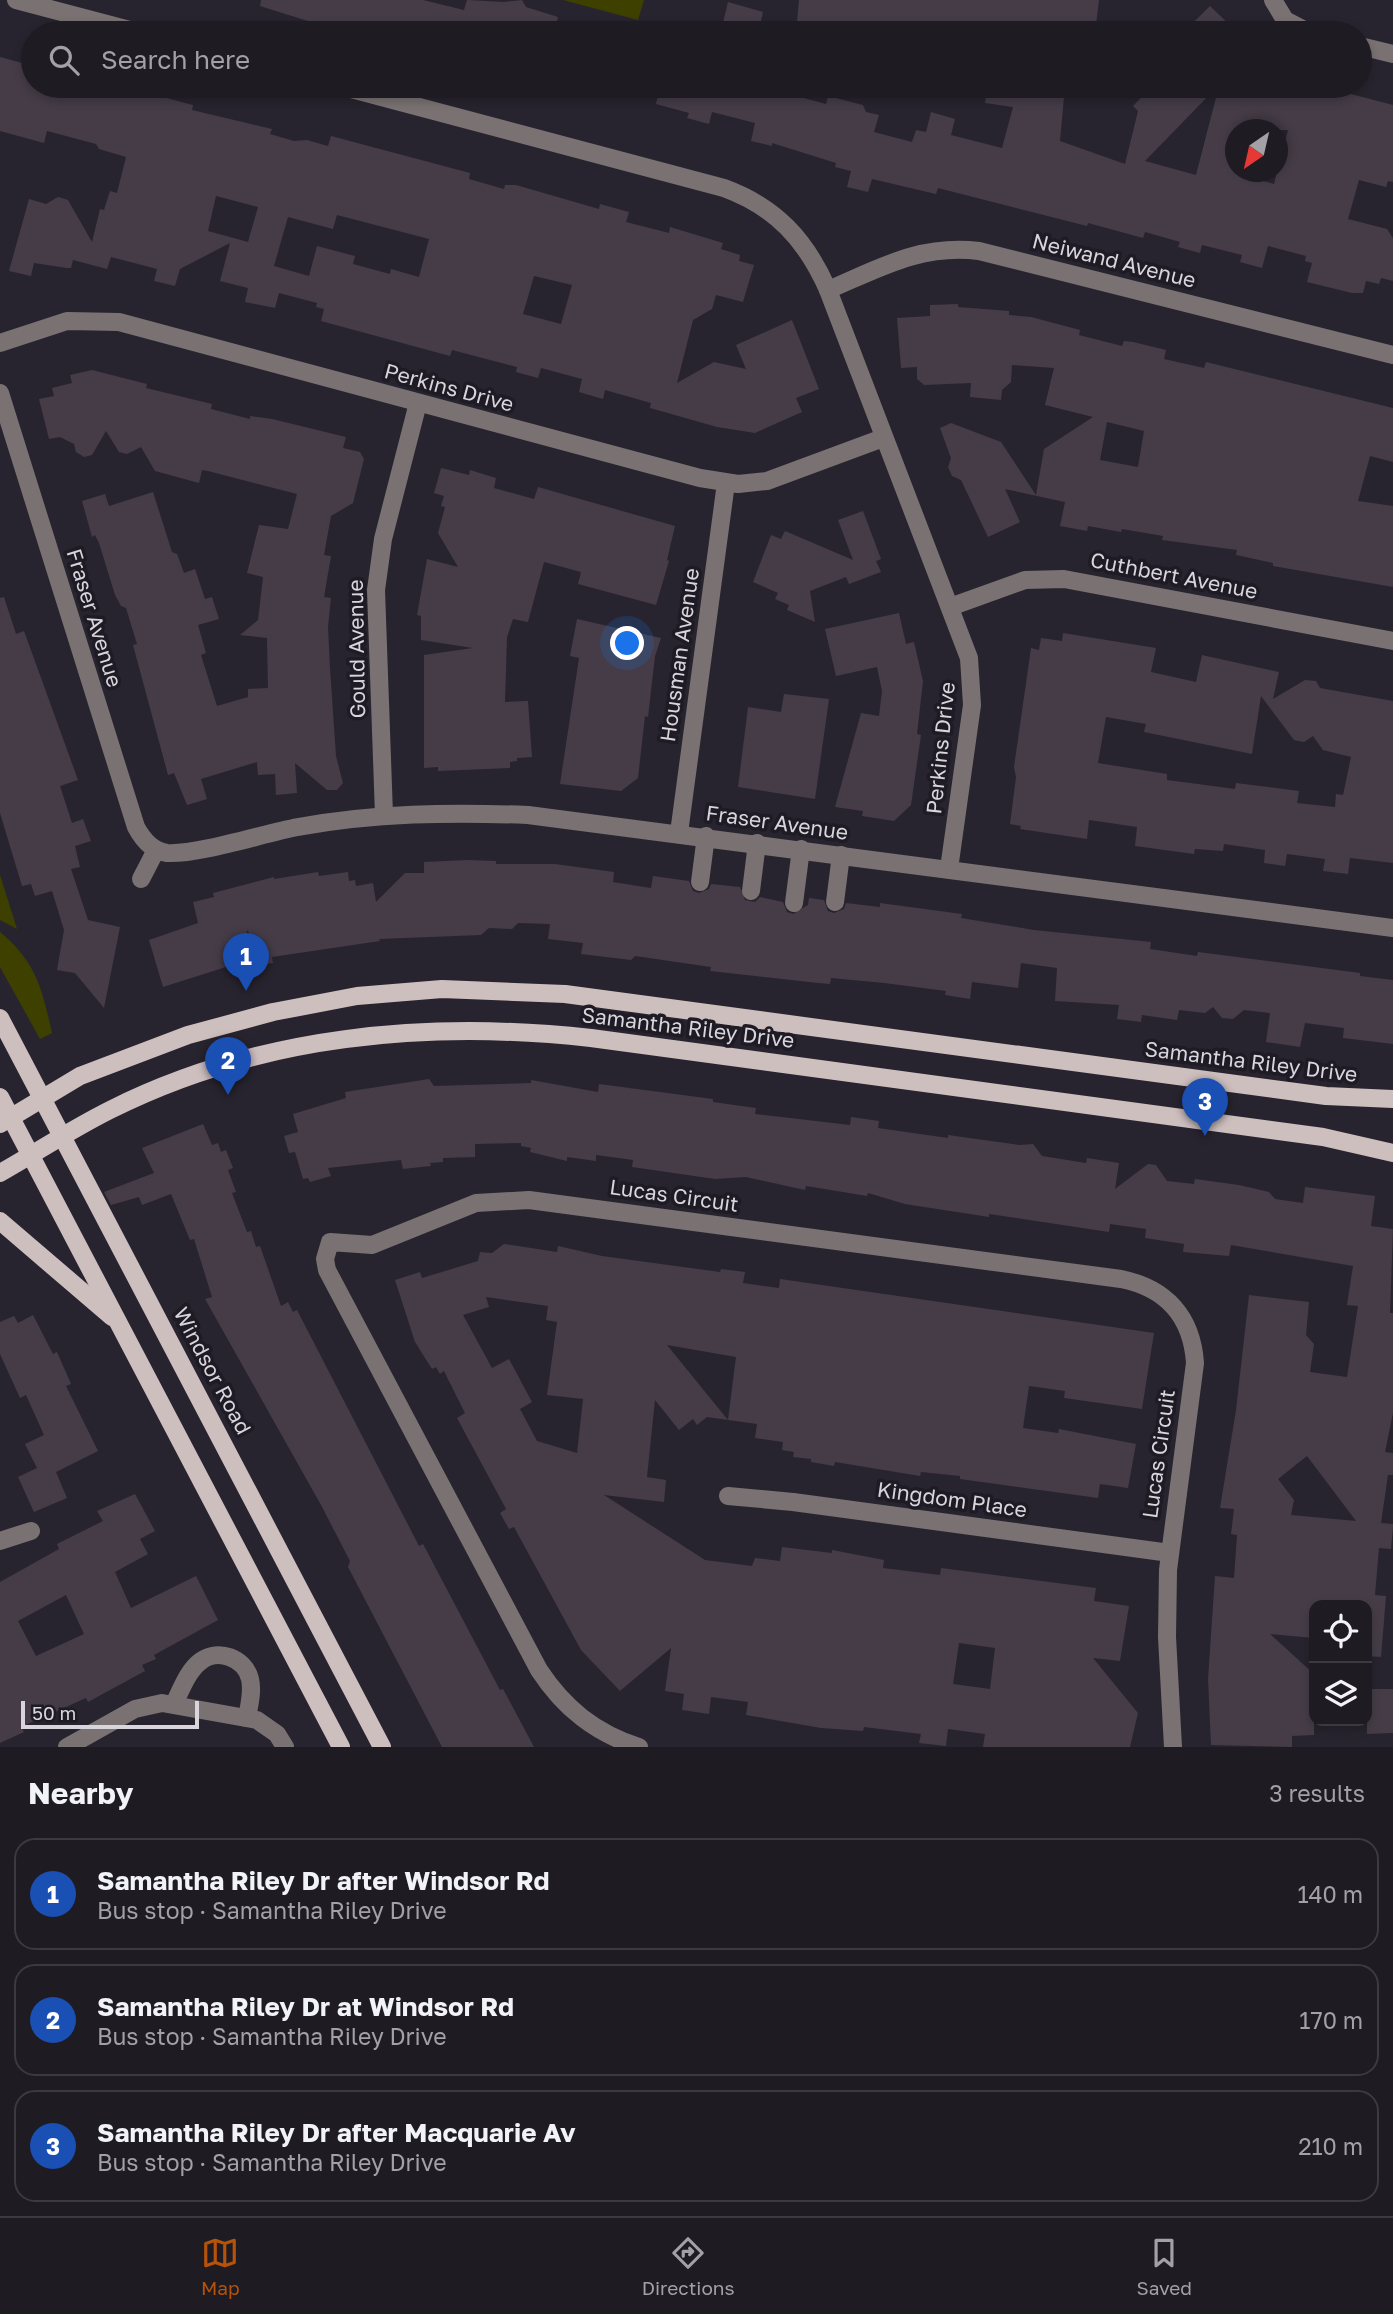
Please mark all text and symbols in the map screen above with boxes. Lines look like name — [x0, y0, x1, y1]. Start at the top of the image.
search box — [21, 21, 1372, 98]
icon: search — [45, 41, 83, 79]
text: Search here — [101, 44, 250, 75]
north arrow — [1225, 119, 1288, 182]
street label: Neiwand Avenue — [1030, 227, 1199, 293]
street label: Perkins Drive — [382, 357, 517, 417]
street label: Fraser Avenue — [62, 545, 128, 690]
street label: Cuthbert Avenue — [1088, 546, 1260, 604]
street label: Housman Avenue — [654, 566, 704, 743]
street label: Gould Avenue — [342, 579, 370, 719]
your location — [610, 626, 644, 660]
street label: Perkins Drive — [920, 681, 960, 815]
street label: Fraser Avenue — [704, 799, 850, 845]
pin: 1 — [223, 933, 269, 991]
street label: Samantha Riley Drive — [580, 1001, 796, 1053]
street label: Samantha Riley Drive — [1143, 1035, 1359, 1087]
pin: 2 — [205, 1037, 251, 1095]
pin: 3 — [1182, 1078, 1228, 1136]
street label: Lucas Circuit — [608, 1173, 740, 1217]
street label: Windsor Road — [168, 1303, 257, 1439]
street label: Lucas Circuit — [1136, 1388, 1180, 1520]
street label: Kingdom Place — [875, 1476, 1029, 1522]
map controls — [1309, 1600, 1372, 1726]
button: locate — [1309, 1600, 1372, 1663]
button: layers — [1309, 1663, 1372, 1726]
scale bar — [21, 1698, 200, 1730]
text: 50 m — [32, 1701, 76, 1724]
text: Nearby — [28, 1775, 133, 1811]
text: 3 results — [1269, 1779, 1365, 1807]
text: Samantha Riley Dr after Windsor Rd — [97, 1865, 549, 1896]
text: 1 — [47, 1880, 59, 1908]
text: 140 m — [1297, 1880, 1363, 1908]
text: Bus stop · Samantha Riley Drive — [97, 1896, 447, 1924]
text: Samantha Riley Dr at Windsor Rd — [97, 1991, 514, 2022]
text: 2 — [46, 2006, 60, 2034]
text: 170 m — [1299, 2006, 1363, 2034]
text: Bus stop · Samantha Riley Drive — [97, 2022, 447, 2050]
text: Samantha Riley Dr after Macquarie Av — [97, 2117, 576, 2148]
text: 3 — [46, 2132, 60, 2160]
text: 210 m — [1298, 2132, 1363, 2160]
text: Bus stop · Samantha Riley Drive — [97, 2148, 447, 2176]
tab: Map — [201, 2234, 240, 2299]
tab: Directions — [642, 2234, 735, 2299]
tab: Saved — [1137, 2234, 1192, 2299]

